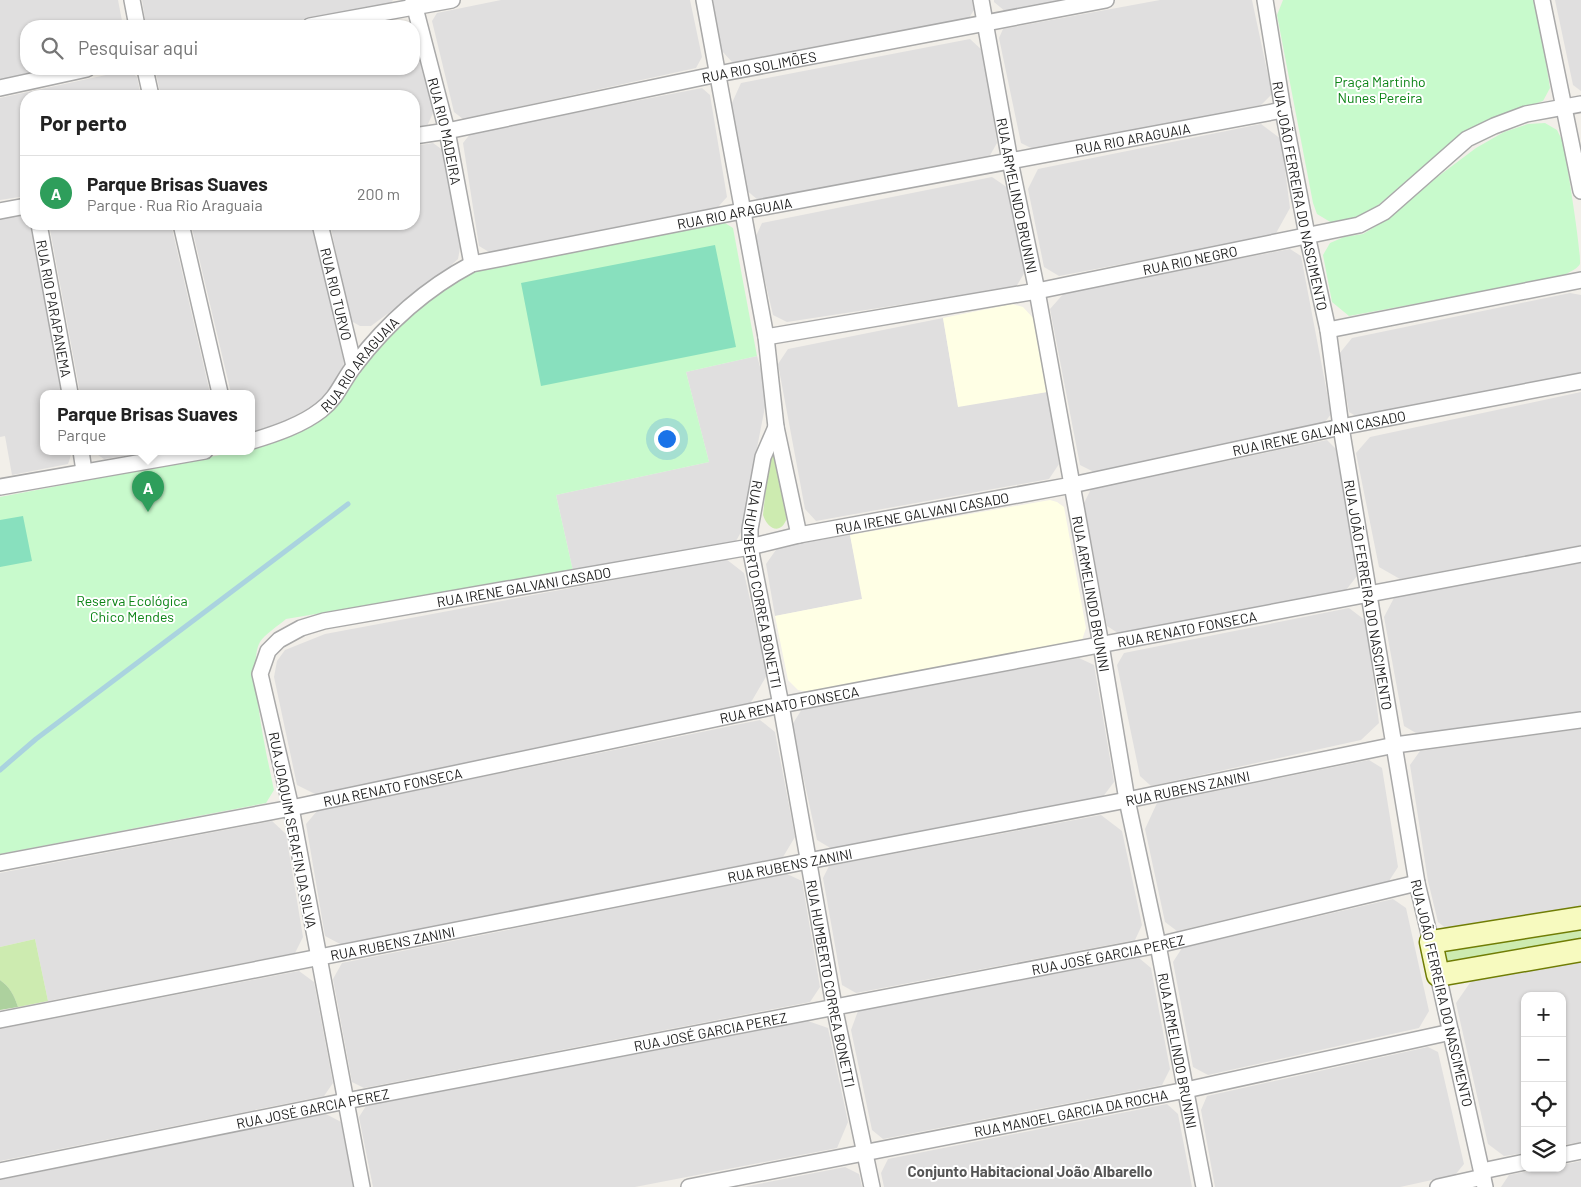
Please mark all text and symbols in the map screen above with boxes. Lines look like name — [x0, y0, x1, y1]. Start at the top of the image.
search box — [20, 20, 420, 75]
icon: search — [38, 34, 66, 62]
text: Pesquisar aqui — [78, 36, 198, 59]
street label: RUA RIO SOLIMÕES — [700, 47, 818, 86]
park label: Praça Martinho Nunes Pereira — [1334, 73, 1426, 106]
street label: RUA RIO MADEIRA — [425, 76, 465, 187]
street label: RUA JOÃO FERREIRA DO NASCIMENTO — [1270, 80, 1332, 312]
text: Por perto — [40, 110, 127, 135]
street label: RUA ARMELINDO BRUNINI — [994, 117, 1042, 275]
street label: RUA RIO ARAGUAIA — [1074, 119, 1192, 157]
text: Parque Brisas Suaves — [87, 172, 268, 195]
text: A — [51, 184, 61, 203]
text: 200 m — [357, 184, 400, 203]
street label: RUA RIO ARAGUAIA — [676, 193, 794, 232]
text: Parque · Rua Rio Araguaia — [87, 195, 263, 214]
street label: RUA RIO PARAPANEMA — [34, 238, 76, 379]
street label: RUA RIO NEGRO — [1141, 242, 1239, 278]
street label: RUA RIO TURVO — [317, 246, 356, 342]
street label: RUA RIO ARAGUAIA — [317, 313, 402, 415]
popup — [40, 390, 255, 455]
text: Parque Brisas Suaves — [57, 402, 238, 425]
street label: RUA IRENE GALVANI CASADO — [1231, 406, 1407, 459]
text: Parque — [57, 425, 106, 444]
your location — [654, 426, 680, 452]
pin: A — [132, 471, 164, 512]
street label: RUA JOÃO FERREIRA DO NASCIMENTO — [1341, 478, 1397, 711]
street label: RUA HUMBERTO CORREA BONETTI — [741, 479, 786, 689]
street label: RUA IRENE GALVANI CASADO — [834, 488, 1010, 537]
street label: RUA ARMELINDO BRUNINI — [1069, 514, 1114, 673]
street label: RUA IRENE GALVANI CASADO — [435, 563, 612, 610]
park label: Reserva Ecológica Chico Mendes — [76, 592, 188, 625]
street label: RUA RENATO FONSECA — [1116, 607, 1259, 650]
street label: RUA RENATO FONSECA — [718, 682, 861, 726]
street label: RUA JOAQUIM SERAFIN DA SILVA — [266, 730, 320, 930]
street label: RUA RENATO FONSECA — [322, 764, 464, 810]
street label: RUA RUBENS ZANINI — [1124, 767, 1251, 809]
street label: RUA RUBENS ZANINI — [726, 844, 854, 885]
street label: RUA JOÃO FERREIRA DO NASCIMENTO — [1407, 878, 1477, 1108]
street label: RUA HUMBERTO CORREA BONETTI — [803, 879, 859, 1089]
street label: RUA RUBENS ZANINI — [329, 922, 456, 963]
street label: RUA JOSÉ GARCIA PEREZ — [1030, 930, 1186, 978]
street label: RUA ARMELINDO BRUNINI — [1155, 971, 1201, 1130]
map controls — [1521, 992, 1566, 1172]
button: + — [1521, 992, 1566, 1037]
street label: RUA JOSÉ GARCIA PEREZ — [632, 1008, 788, 1054]
button: − — [1521, 1037, 1566, 1082]
button: locate — [1521, 1082, 1566, 1127]
street label: RUA JOSÉ GARCIA PEREZ — [235, 1084, 391, 1132]
street label: RUA MANOEL GARCIA DA ROCHA — [972, 1085, 1170, 1140]
button: layers — [1521, 1127, 1566, 1172]
district label: Conjunto Habitacional João Albarello — [907, 1162, 1153, 1180]

